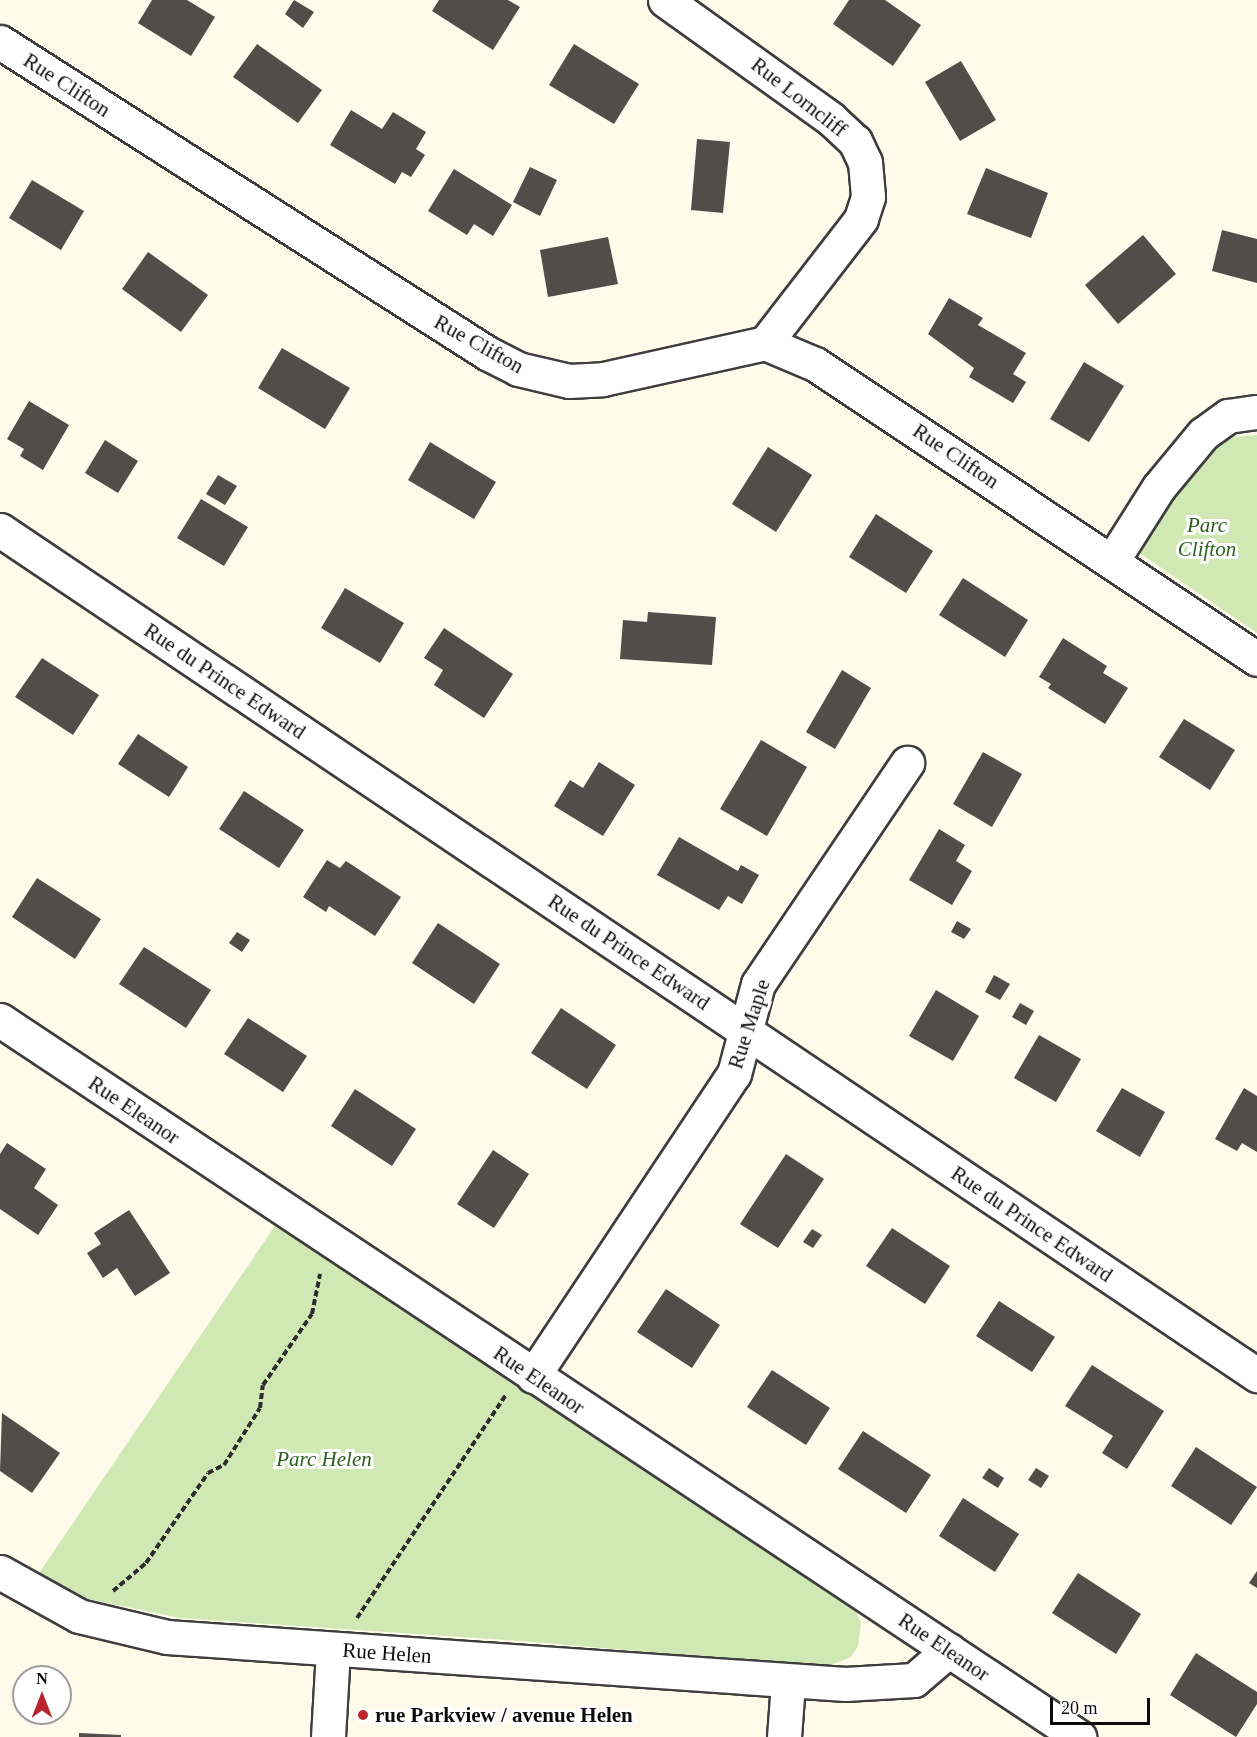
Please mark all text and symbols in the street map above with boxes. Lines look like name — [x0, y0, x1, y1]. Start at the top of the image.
street label: Rue Clifton — [19, 48, 115, 122]
street label: Rue Lorncliff — [746, 52, 852, 142]
street label: Rue Clifton — [430, 309, 528, 379]
street label: Rue Clifton — [908, 418, 1004, 494]
park label: Parc Clifton — [1178, 512, 1236, 562]
street label: Rue du Prince Edward — [139, 618, 311, 744]
street label: Rue du Prince Edward — [543, 889, 715, 1015]
street label: Rue Maple — [723, 976, 775, 1072]
street label: Rue Eleanor — [84, 1070, 184, 1150]
street label: Rue du Prince Edward — [946, 1161, 1118, 1287]
street label: Rue Eleanor — [489, 1340, 589, 1420]
park label: Parc Helen — [276, 1446, 372, 1472]
street label: Rue Eleanor — [894, 1607, 994, 1687]
street label: Rue Helen — [342, 1637, 432, 1669]
north arrow — [12, 1665, 72, 1725]
text: N — [36, 1670, 48, 1687]
scale bar — [1053, 1686, 1154, 1724]
text: 20 m — [1061, 1698, 1098, 1718]
place label: rue Parkview / avenue Helen — [375, 1702, 633, 1728]
marker: rue Parkview / avenue Helen — [356, 1708, 370, 1722]

